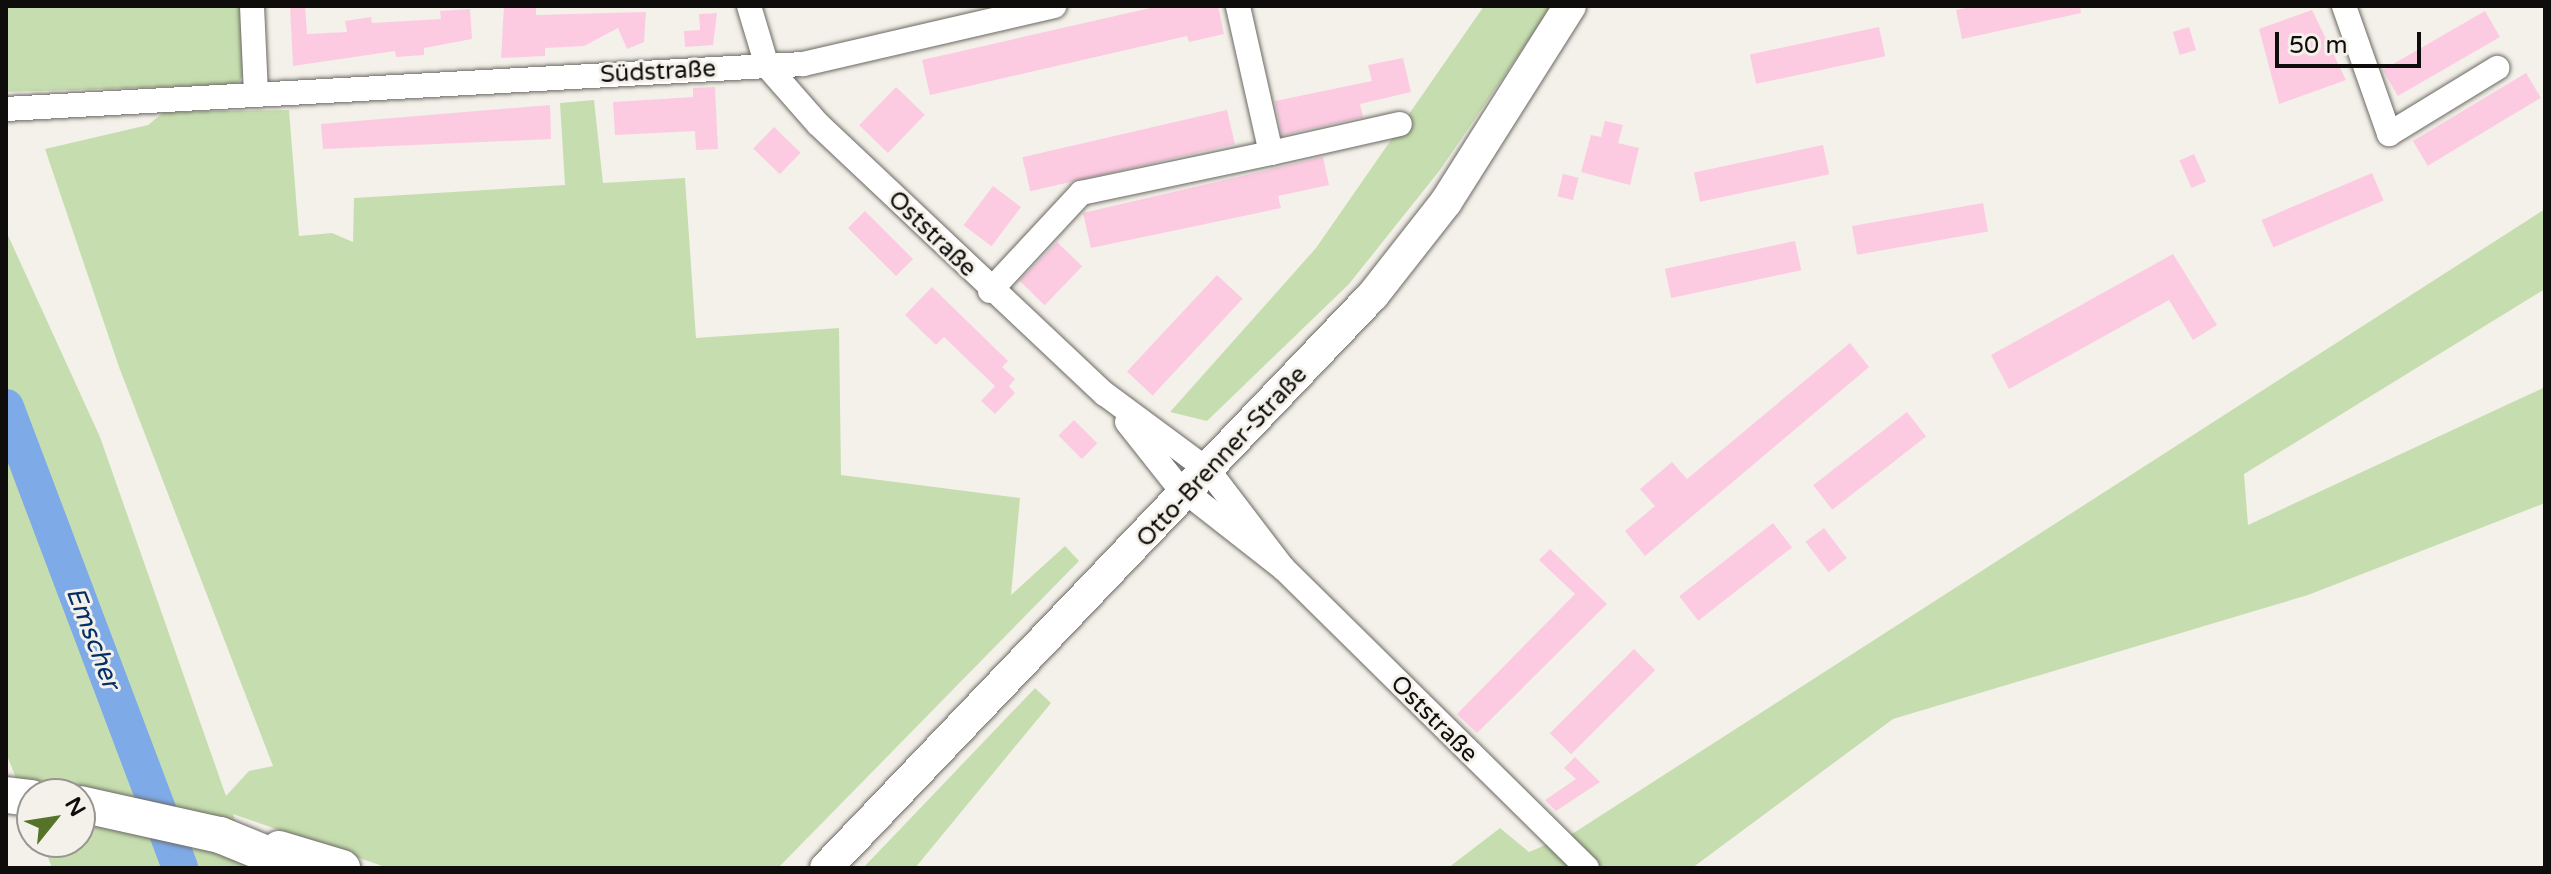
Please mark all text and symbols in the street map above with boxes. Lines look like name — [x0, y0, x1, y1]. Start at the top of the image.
scale bar — [2279, 16, 2425, 66]
text: 50 m — [2289, 31, 2347, 60]
street label: Südstraße — [599, 55, 717, 89]
street label: Oststraße — [882, 185, 982, 283]
street label: Otto-Brenner-Straße — [1131, 361, 1313, 553]
water label: Emscher — [59, 582, 127, 694]
street label: Oststraße — [1384, 669, 1484, 769]
north arrow — [16, 778, 96, 858]
text: N — [59, 793, 91, 821]

